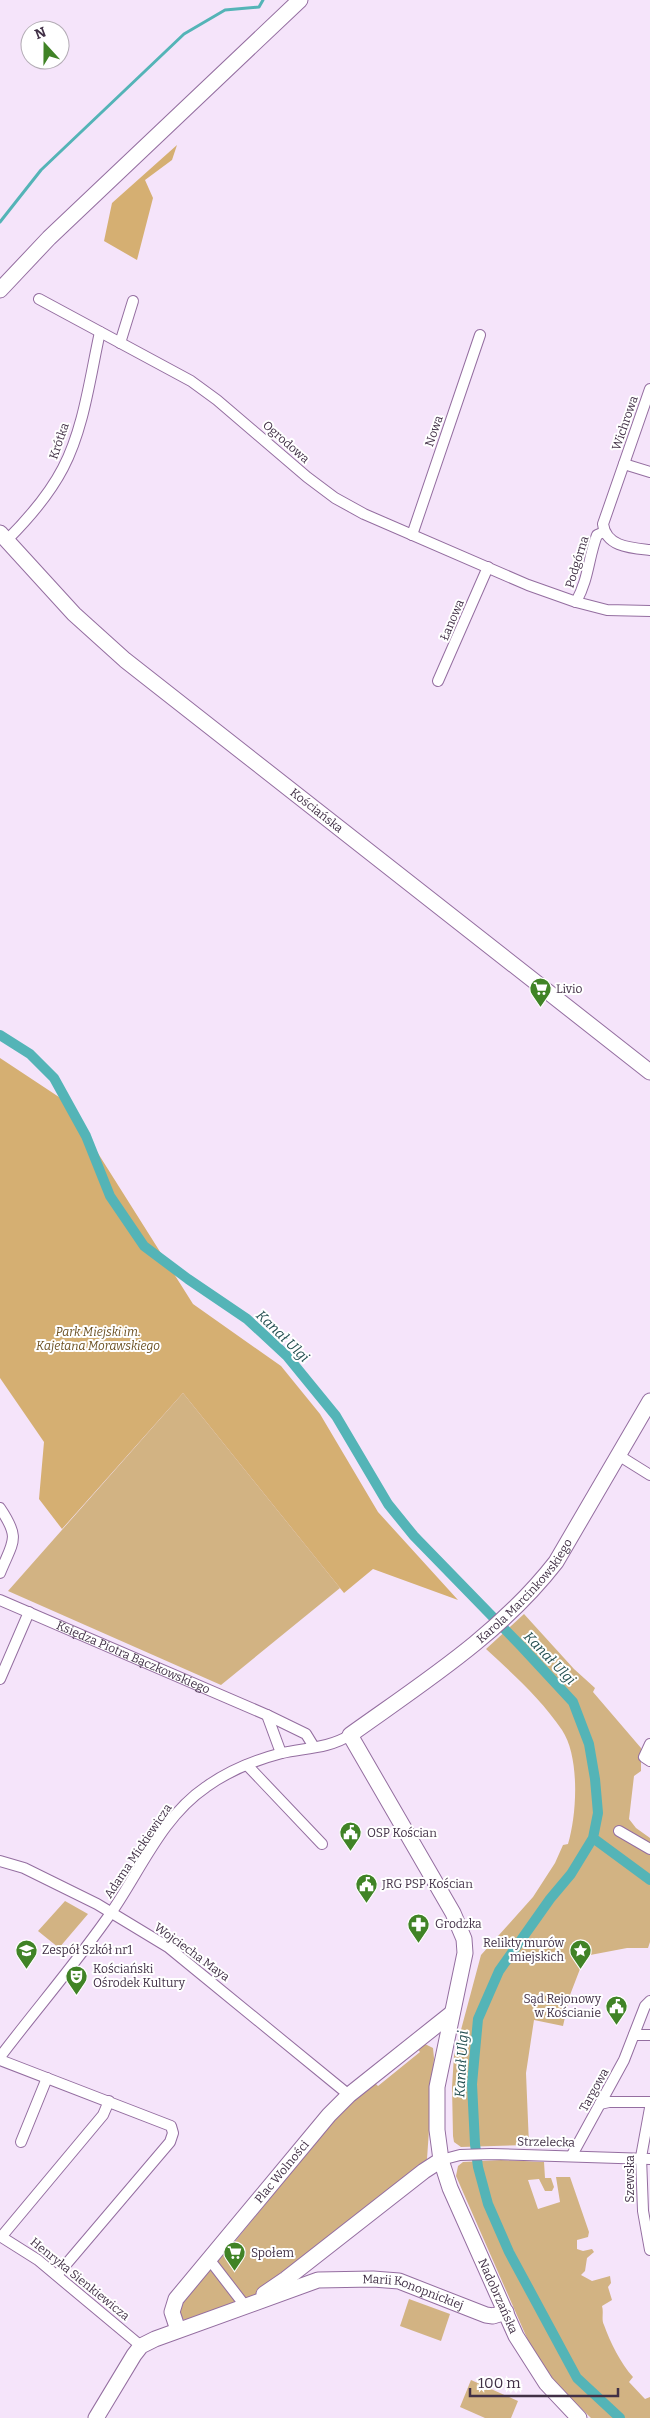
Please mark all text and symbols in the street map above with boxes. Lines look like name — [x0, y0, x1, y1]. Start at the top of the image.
north arrow — [20, 20, 70, 70]
text: N — [32, 23, 49, 43]
street label: Wichrowa — [609, 394, 641, 452]
street label: Nowa — [422, 413, 446, 448]
street label: Ogrodowa — [260, 418, 312, 466]
street label: Krótka — [46, 421, 72, 461]
street label: Podgórna — [562, 534, 592, 590]
street label: Łanowa — [437, 597, 467, 643]
street label: Kościańska — [287, 785, 346, 836]
supermarket icon: Livio — [528, 977, 552, 1008]
place label: Livio — [556, 982, 583, 996]
water label: Kanał Ulgi — [253, 1307, 313, 1366]
park label: Park Miejski im. Kajetana Morawskiego — [36, 1325, 160, 1353]
street label: Karola Marcinkowskiego — [474, 1536, 575, 1646]
street label: Księdza Piotra Bączkowskiego — [54, 1618, 212, 1697]
water label: Kanał Ulgi — [520, 1628, 579, 1688]
street label: Adama Mickiewicza — [101, 1801, 175, 1901]
public building icon: OSP Kościan — [339, 1821, 363, 1852]
place label: OSP Kościan — [367, 1826, 437, 1840]
public building icon: JRG PSP Kościan — [354, 1872, 378, 1903]
place label: JRG PSP Kościan — [381, 1877, 473, 1891]
pharmacy icon: Grodzka — [407, 1912, 431, 1943]
place label: Grodzka — [435, 1917, 482, 1931]
street label: Wojciecha Maya — [152, 1920, 233, 1984]
place label: Relikty murów miejskich — [483, 1936, 565, 1964]
school or university icon: Zespół Szkół nr1 — [14, 1938, 38, 1969]
place icon: Relikty murów miejskich — [568, 1938, 592, 1969]
place label: Zespół Szkół nr1 — [42, 1943, 133, 1957]
place label: Kościański Ośrodek Kultury — [93, 1962, 186, 1990]
theatre icon: Kościański Ośrodek Kultury — [65, 1964, 89, 1995]
place label: Sąd Rejonowy w Kościanie — [523, 1992, 602, 2020]
public building icon: Sąd Rejonowy w Kościanie — [605, 1994, 629, 2025]
water label: Kanał Ulgi — [451, 2030, 472, 2098]
street label: Targowa — [576, 2066, 612, 2114]
street label: Strzelecka — [517, 2134, 576, 2150]
street label: Plac Wolności — [252, 2137, 312, 2206]
street label: Szewska — [623, 2155, 637, 2203]
street label: Henryka Sienkiewicza — [28, 2235, 133, 2324]
supermarket icon: Społem — [223, 2241, 247, 2272]
place label: Społem — [251, 2246, 294, 2260]
street label: Nadobrzańska — [475, 2256, 521, 2336]
street label: Marii Konopnickiej — [362, 2272, 465, 2312]
scale bar — [470, 2366, 618, 2398]
text: 100 m — [478, 2374, 521, 2392]

